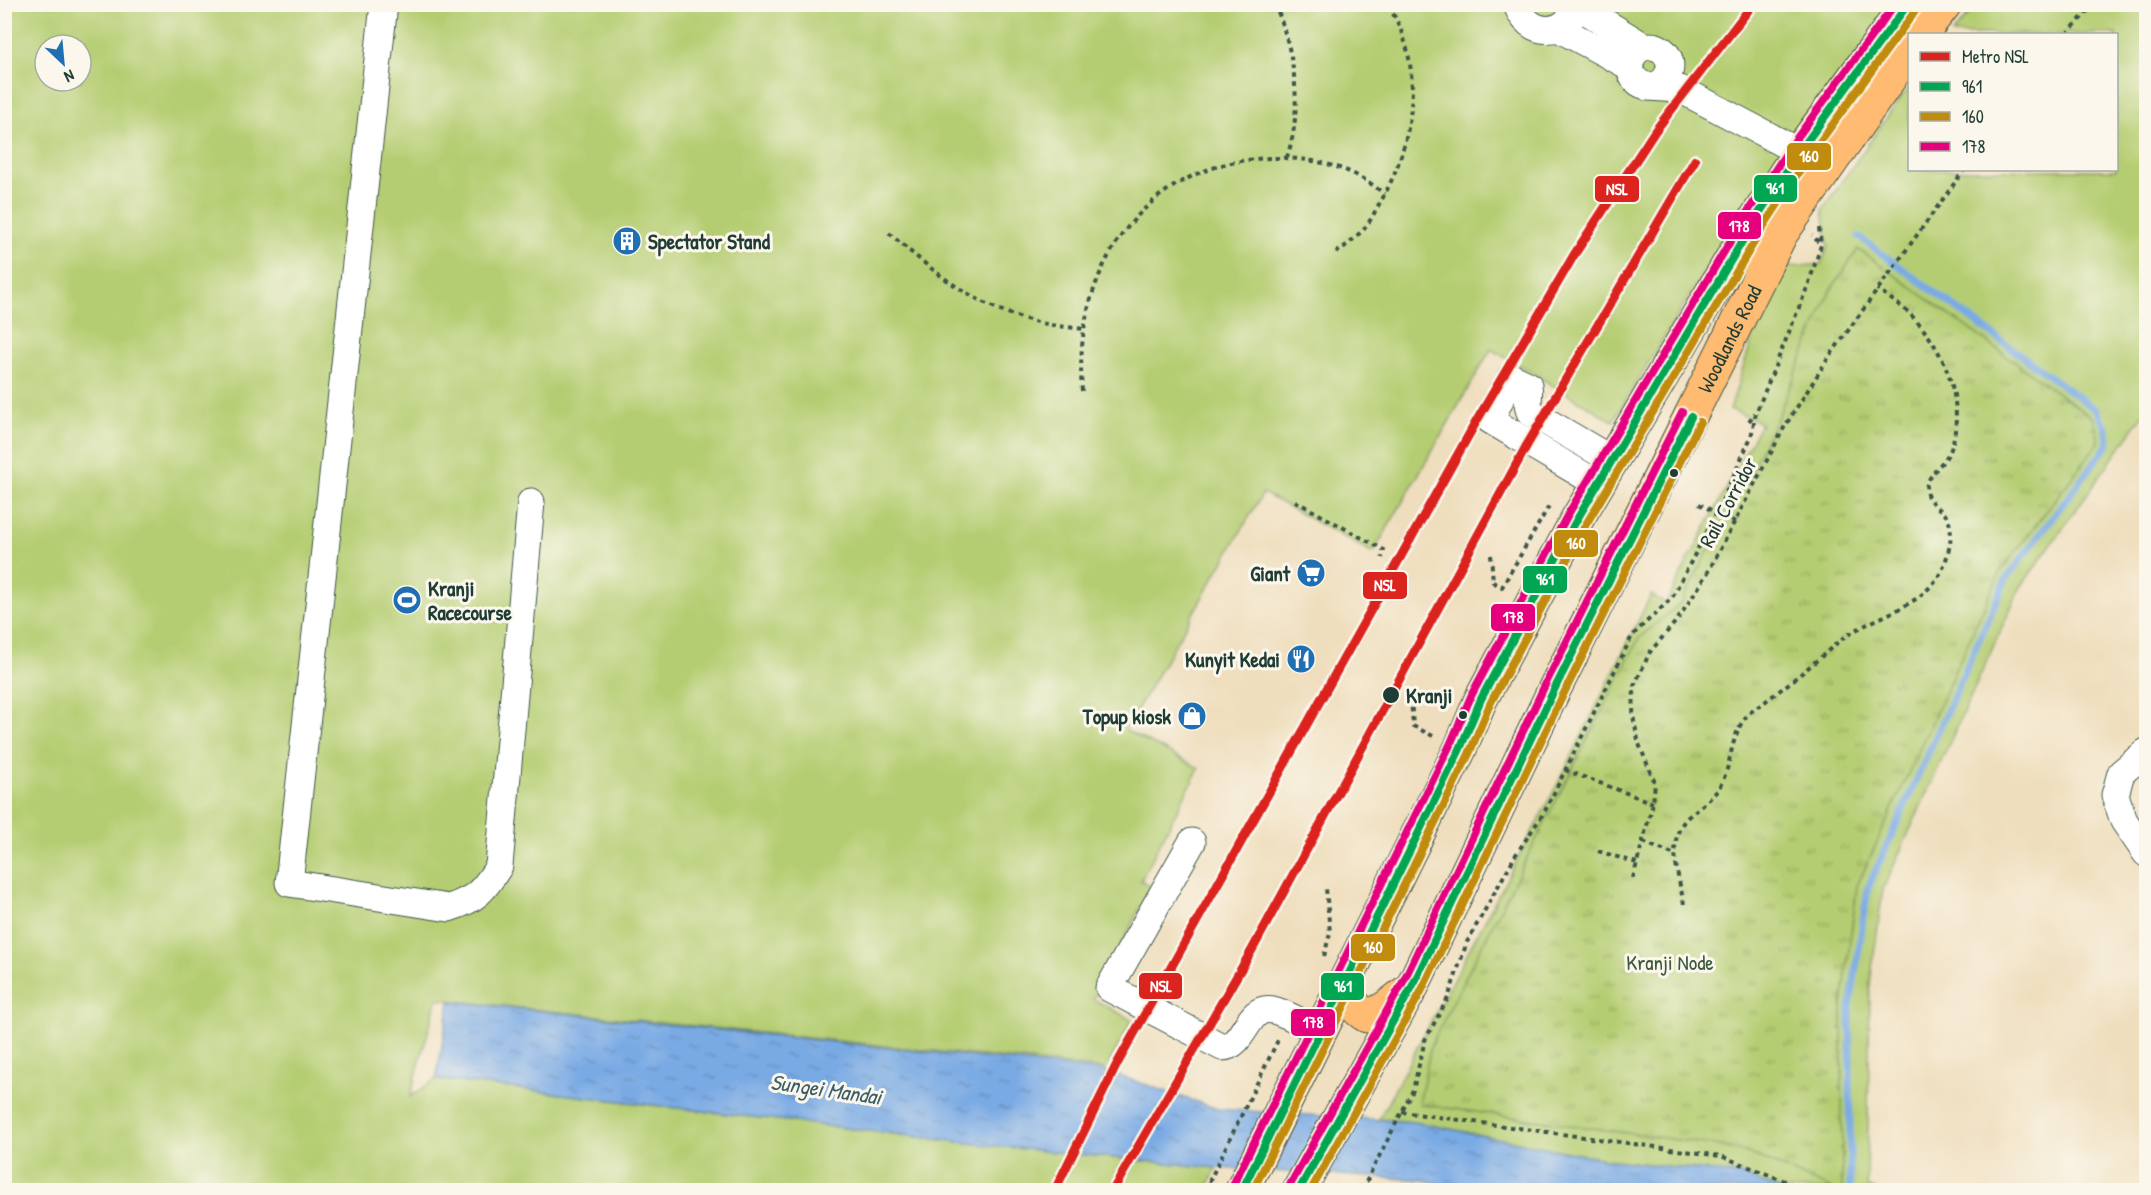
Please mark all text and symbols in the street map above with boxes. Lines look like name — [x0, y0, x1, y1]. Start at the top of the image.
north arrow — [33, 33, 93, 93]
legend — [1908, 33, 2118, 171]
text: Metro NSL — [1962, 44, 2029, 69]
text: N — [60, 65, 78, 88]
text: 961 — [1962, 74, 1982, 99]
text: 160 — [1962, 104, 1984, 129]
text: 178 — [1962, 134, 1985, 159]
line badge: 160 — [1786, 142, 1832, 171]
text: 160 — [1799, 145, 1819, 167]
line badge: 961 — [1753, 174, 1798, 203]
line badge: NSL — [1594, 175, 1640, 203]
text: 961 — [1766, 177, 1784, 199]
text: NSL — [1606, 178, 1628, 200]
line badge: 178 — [1717, 211, 1762, 240]
text: 178 — [1729, 215, 1749, 237]
building icon: Spectator Stand — [611, 225, 643, 257]
place label: Spectator Stand — [648, 227, 771, 257]
street label: Woodlands Road — [1690, 280, 1768, 397]
street label: Rail Corridor — [1692, 452, 1764, 552]
unlabelled marker — [1668, 467, 1680, 479]
line badge: 160 — [1553, 529, 1599, 558]
text: 160 — [1566, 532, 1586, 554]
supermarket icon: Giant — [1295, 557, 1327, 589]
place label: Giant — [1250, 559, 1291, 588]
line badge: 961 — [1522, 565, 1568, 594]
text: 961 — [1536, 568, 1554, 590]
line badge: NSL — [1362, 571, 1408, 600]
place label: Kranji Racecourse — [428, 574, 512, 627]
text: NSL — [1374, 574, 1396, 596]
sports icon: Kranji Racecourse — [391, 584, 423, 616]
line badge: 178 — [1490, 603, 1536, 632]
text: 178 — [1503, 606, 1523, 628]
restaurant icon: Kunyit Kedai — [1285, 643, 1317, 675]
place label: Kunyit Kedai — [1185, 645, 1280, 675]
place label: Kranji — [1406, 681, 1452, 710]
marker: Kranji — [1381, 685, 1401, 705]
shop icon: Topup kiosk — [1176, 700, 1208, 732]
place label: Topup kiosk — [1082, 702, 1171, 732]
unlabelled marker — [1457, 709, 1469, 721]
line badge: 160 — [1350, 933, 1396, 962]
text: 160 — [1363, 936, 1383, 958]
park label: Kranji Node — [1626, 948, 1714, 977]
line badge: NSL — [1138, 972, 1183, 1000]
line badge: 961 — [1320, 972, 1365, 1001]
text: NSL — [1150, 975, 1172, 997]
text: 961 — [1334, 975, 1352, 997]
line badge: 178 — [1290, 1008, 1336, 1037]
text: 178 — [1303, 1011, 1323, 1033]
water label: Sungei Mandai — [769, 1066, 885, 1112]

